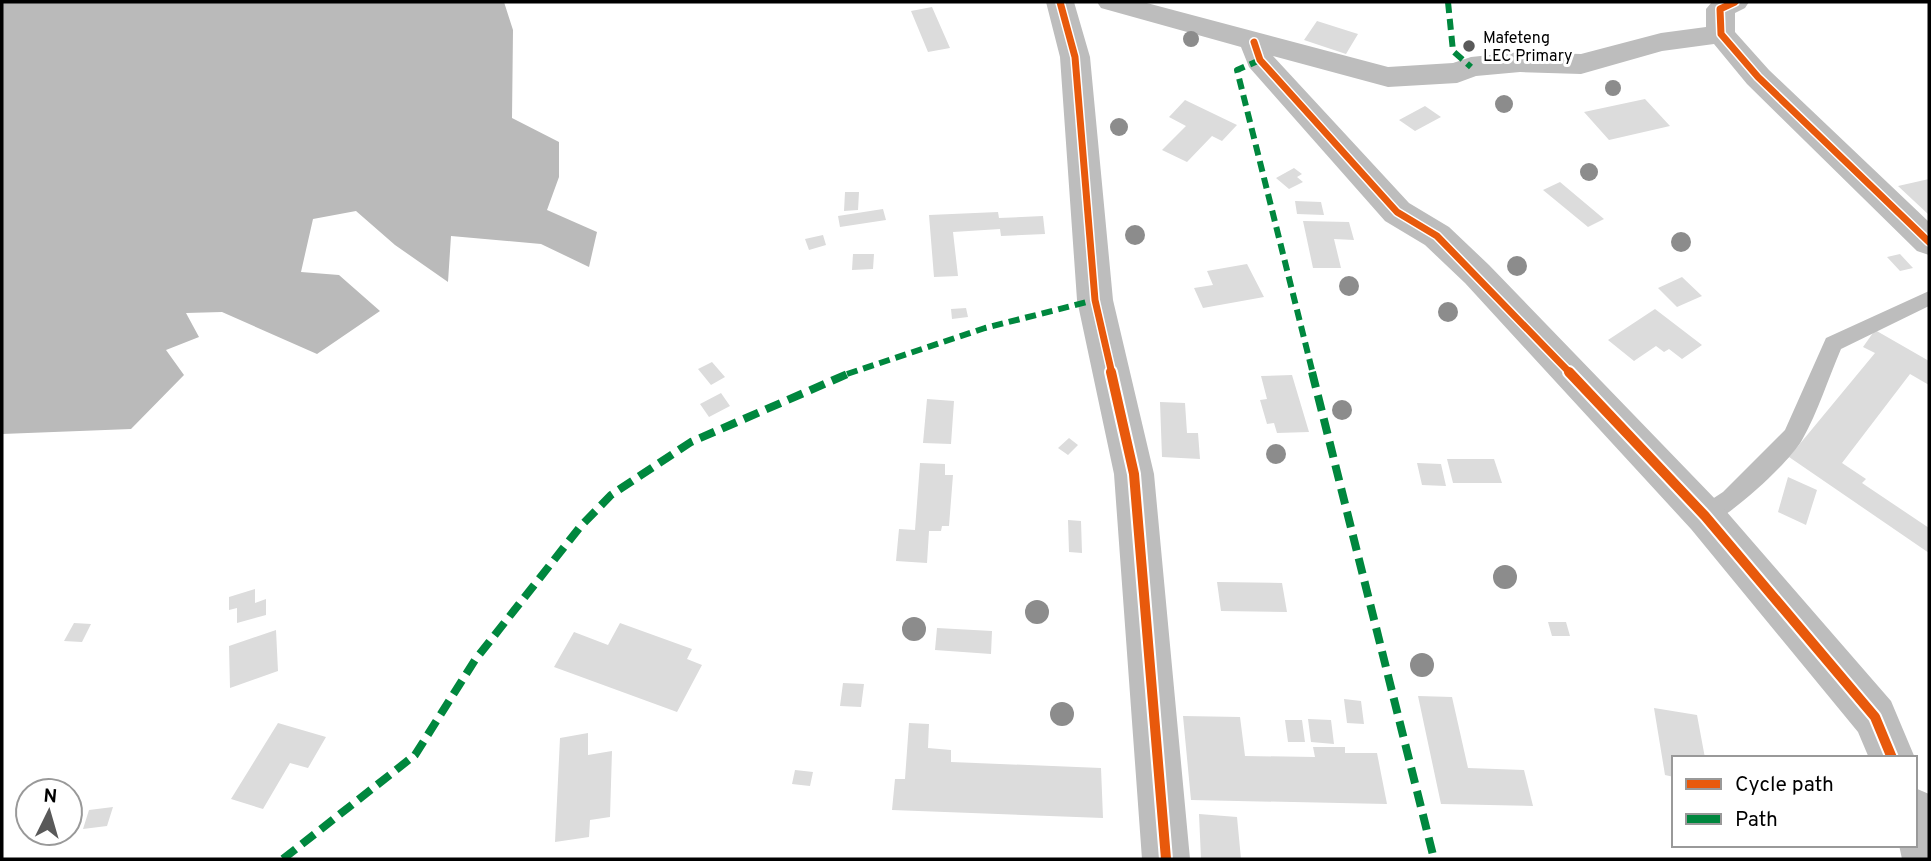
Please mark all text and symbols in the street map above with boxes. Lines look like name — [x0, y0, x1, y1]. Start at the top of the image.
place label: Mafeteng LEC Primary — [1483, 29, 1573, 67]
marker: Mafeteng LEC Primary — [1461, 38, 1477, 54]
legend — [1672, 756, 1917, 847]
text: Cycle path — [1735, 772, 1834, 799]
north arrow — [14, 777, 84, 847]
text: N — [42, 785, 58, 810]
text: Path — [1735, 807, 1778, 834]

